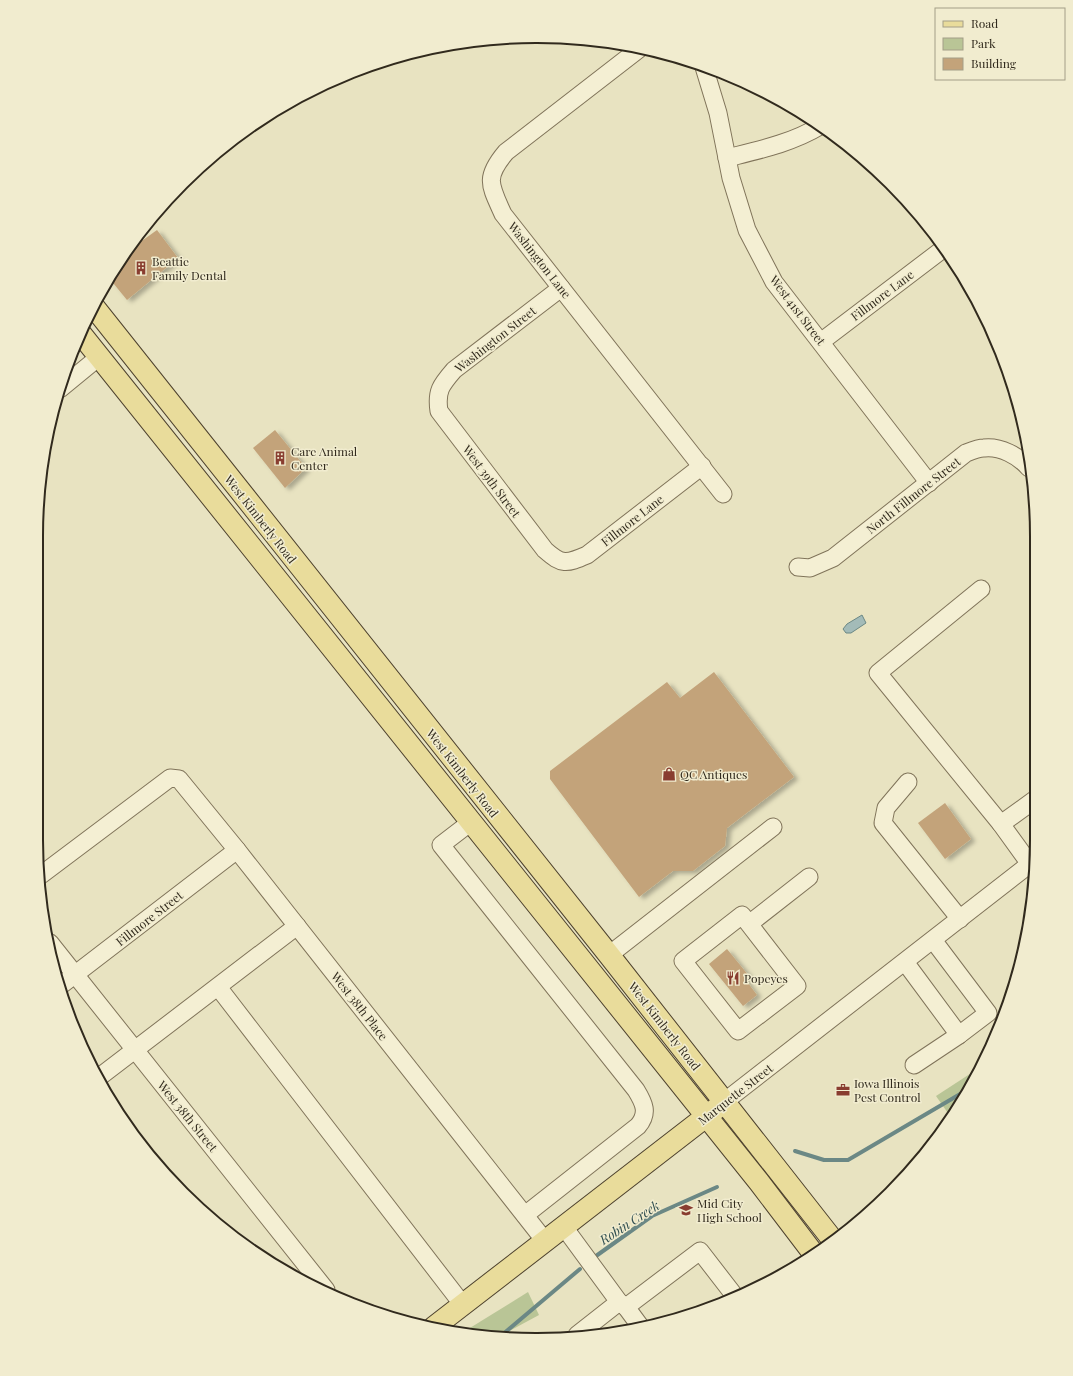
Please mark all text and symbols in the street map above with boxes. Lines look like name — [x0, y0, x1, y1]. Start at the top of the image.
legend — [935, 8, 1065, 80]
text: Road — [971, 15, 998, 31]
text: Park — [971, 35, 996, 51]
text: Building — [971, 55, 1017, 71]
street label: Washington Lane — [505, 218, 575, 301]
place label: Beattie Family Dental — [152, 253, 227, 283]
building icon: Beattie Family Dental — [133, 260, 149, 276]
street label: Fillmore Lane — [847, 266, 917, 324]
street label: West 41st Street — [766, 271, 830, 349]
street label: Washington Street — [450, 302, 539, 376]
street label: West 39th Street — [459, 441, 525, 521]
place label: Care Animal Center — [291, 443, 358, 473]
building icon: Care Animal Center — [272, 450, 288, 466]
street label: North Fillmore Street — [863, 453, 964, 537]
street label: West Kimberly Road — [221, 471, 301, 566]
street label: Fillmore Lane — [598, 491, 666, 549]
street label: West Kimberly Road — [423, 725, 503, 820]
shop icon: QC Antiques — [661, 766, 677, 782]
place label: QC Antiques — [680, 766, 747, 782]
street label: Fillmore Street — [112, 886, 186, 949]
street label: West 38th Place — [328, 968, 392, 1043]
restaurant icon: Popeyes — [725, 970, 741, 986]
place label: Popeyes — [744, 970, 788, 986]
street label: West Kimberly Road — [625, 978, 705, 1073]
street label: Marquette Street — [694, 1059, 776, 1128]
place label: Iowa Illinois Pest Control — [854, 1075, 921, 1105]
street label: West 38th Street — [154, 1077, 222, 1155]
office icon: Iowa Illinois Pest Control — [835, 1082, 851, 1098]
place label: Mid City High School — [697, 1195, 762, 1225]
water label: Robin Creek — [595, 1196, 662, 1248]
school or university icon: Mid City High School — [678, 1202, 694, 1218]

